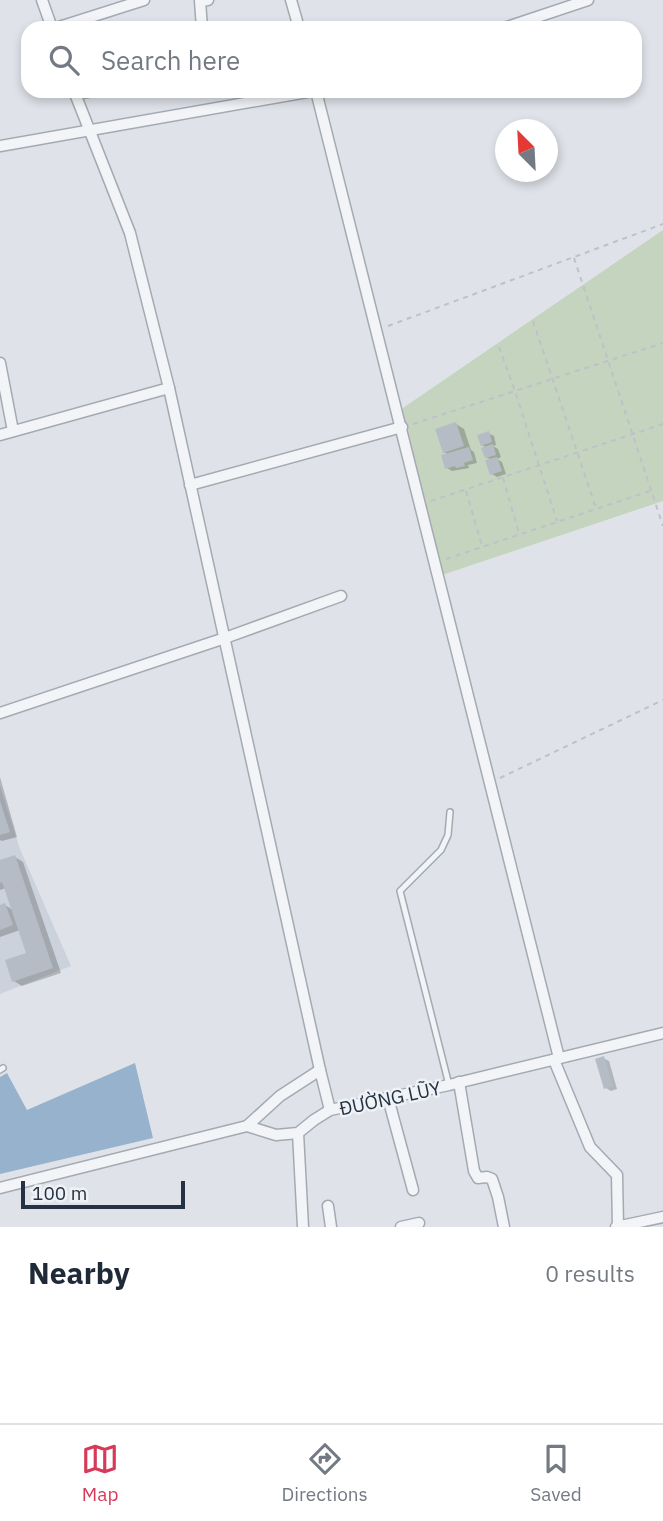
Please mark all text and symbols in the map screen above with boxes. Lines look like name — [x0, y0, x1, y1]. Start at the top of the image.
search box — [21, 21, 642, 98]
icon: search — [45, 41, 83, 79]
text: Search here — [101, 43, 240, 77]
north arrow — [495, 119, 558, 182]
street label: ĐƯỜNG LŨY — [337, 1075, 444, 1120]
scale bar — [21, 1178, 186, 1210]
text: 100 m — [32, 1181, 87, 1205]
text: Nearby — [28, 1253, 130, 1292]
text: 0 results — [545, 1258, 635, 1288]
tab: Map — [81, 1440, 119, 1506]
tab: Directions — [281, 1440, 368, 1506]
tab: Saved — [530, 1440, 582, 1506]

